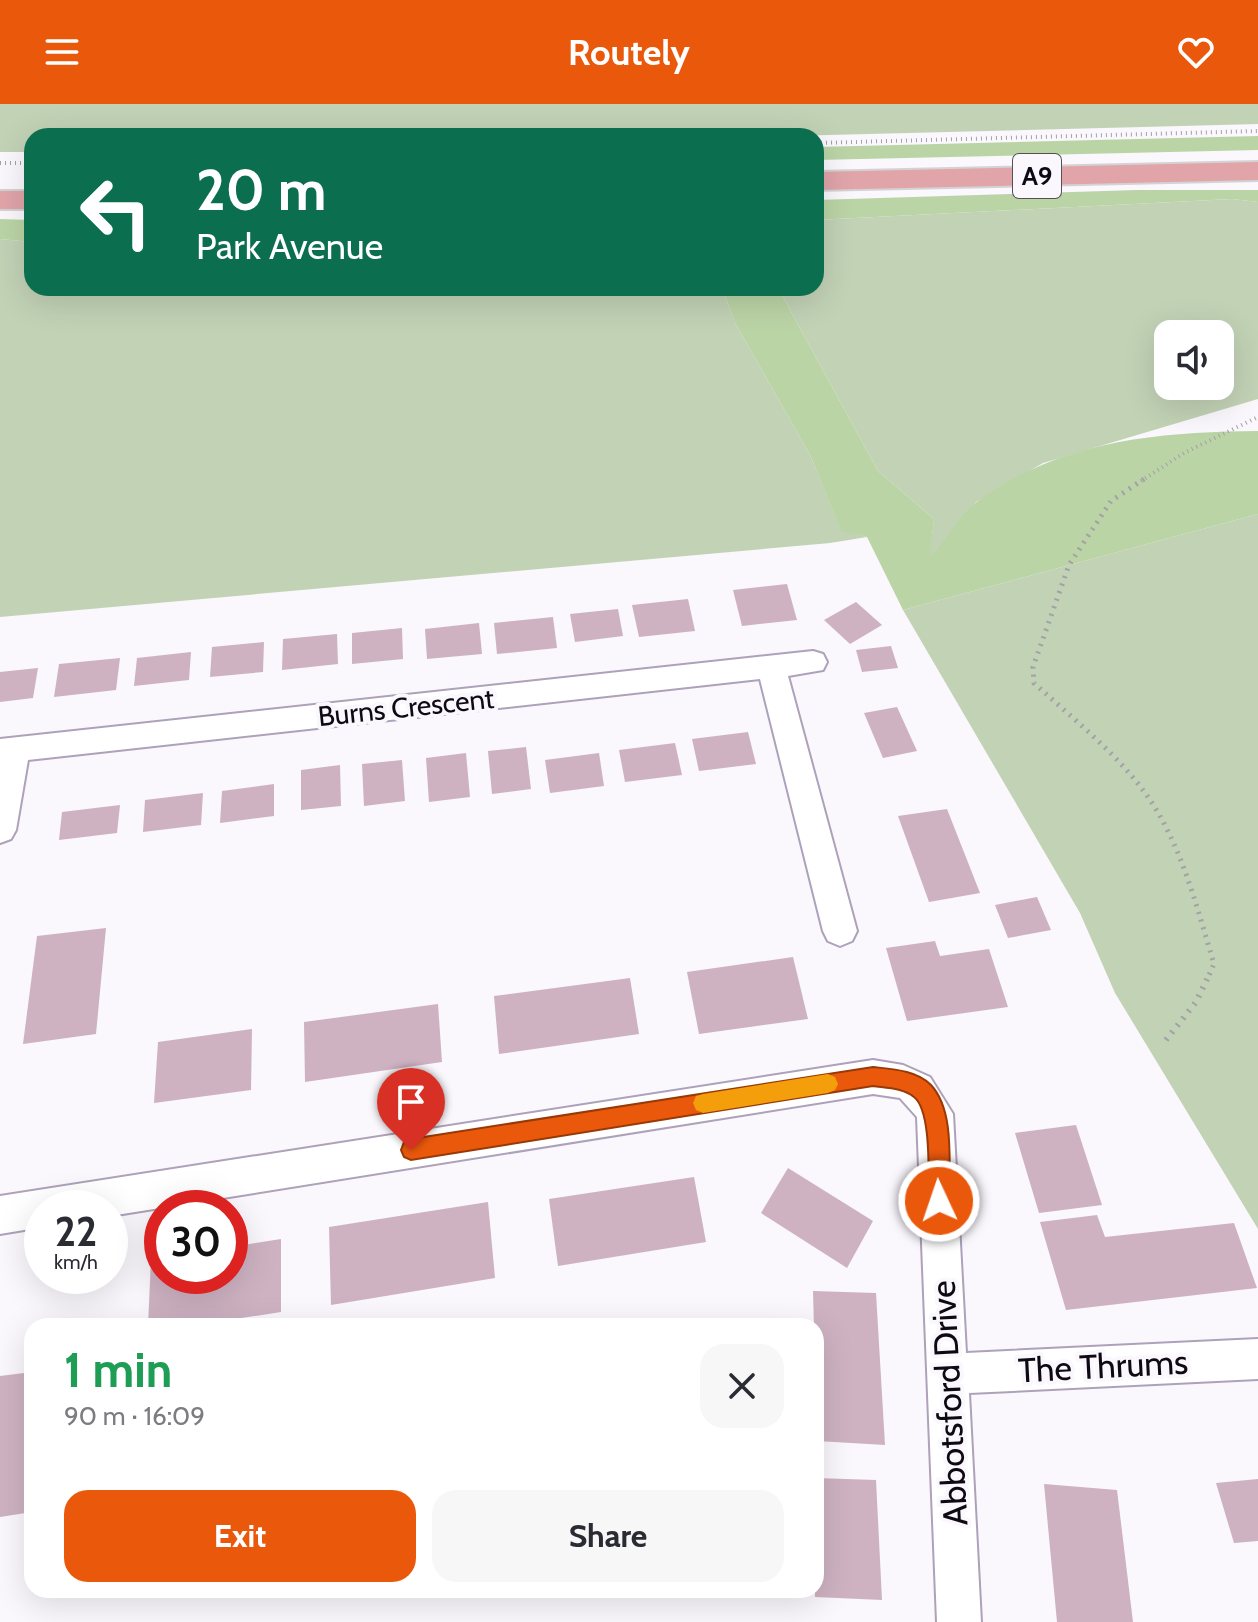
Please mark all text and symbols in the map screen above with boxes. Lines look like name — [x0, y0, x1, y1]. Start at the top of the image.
icon: menu — [40, 30, 84, 74]
text: Routely — [568, 30, 690, 74]
icon: heart — [1174, 30, 1218, 74]
road number: A9 — [1013, 154, 1061, 198]
text: 20 m — [196, 156, 326, 224]
icon: left — [64, 160, 168, 264]
text: Park Avenue — [196, 224, 383, 268]
map controls — [1154, 320, 1234, 400]
button: sound — [1154, 320, 1234, 400]
street label: Burns Crescent — [316, 681, 496, 733]
pin — [377, 1068, 445, 1150]
icon: arrive — [389, 1080, 433, 1124]
position arrow — [897, 1159, 981, 1243]
speed limit sign: 30 — [144, 1190, 248, 1294]
text: 22 — [55, 1207, 97, 1256]
text: km/h — [54, 1250, 98, 1274]
street label: Abbotsford Drive — [922, 1279, 976, 1527]
text: 1 min — [64, 1341, 172, 1399]
street label: The Thrums — [1017, 1341, 1189, 1391]
button: close — [700, 1344, 784, 1428]
text: 90 m · 16:09 — [64, 1400, 205, 1432]
button: Exit — [64, 1490, 416, 1582]
button: Share — [432, 1490, 784, 1582]

